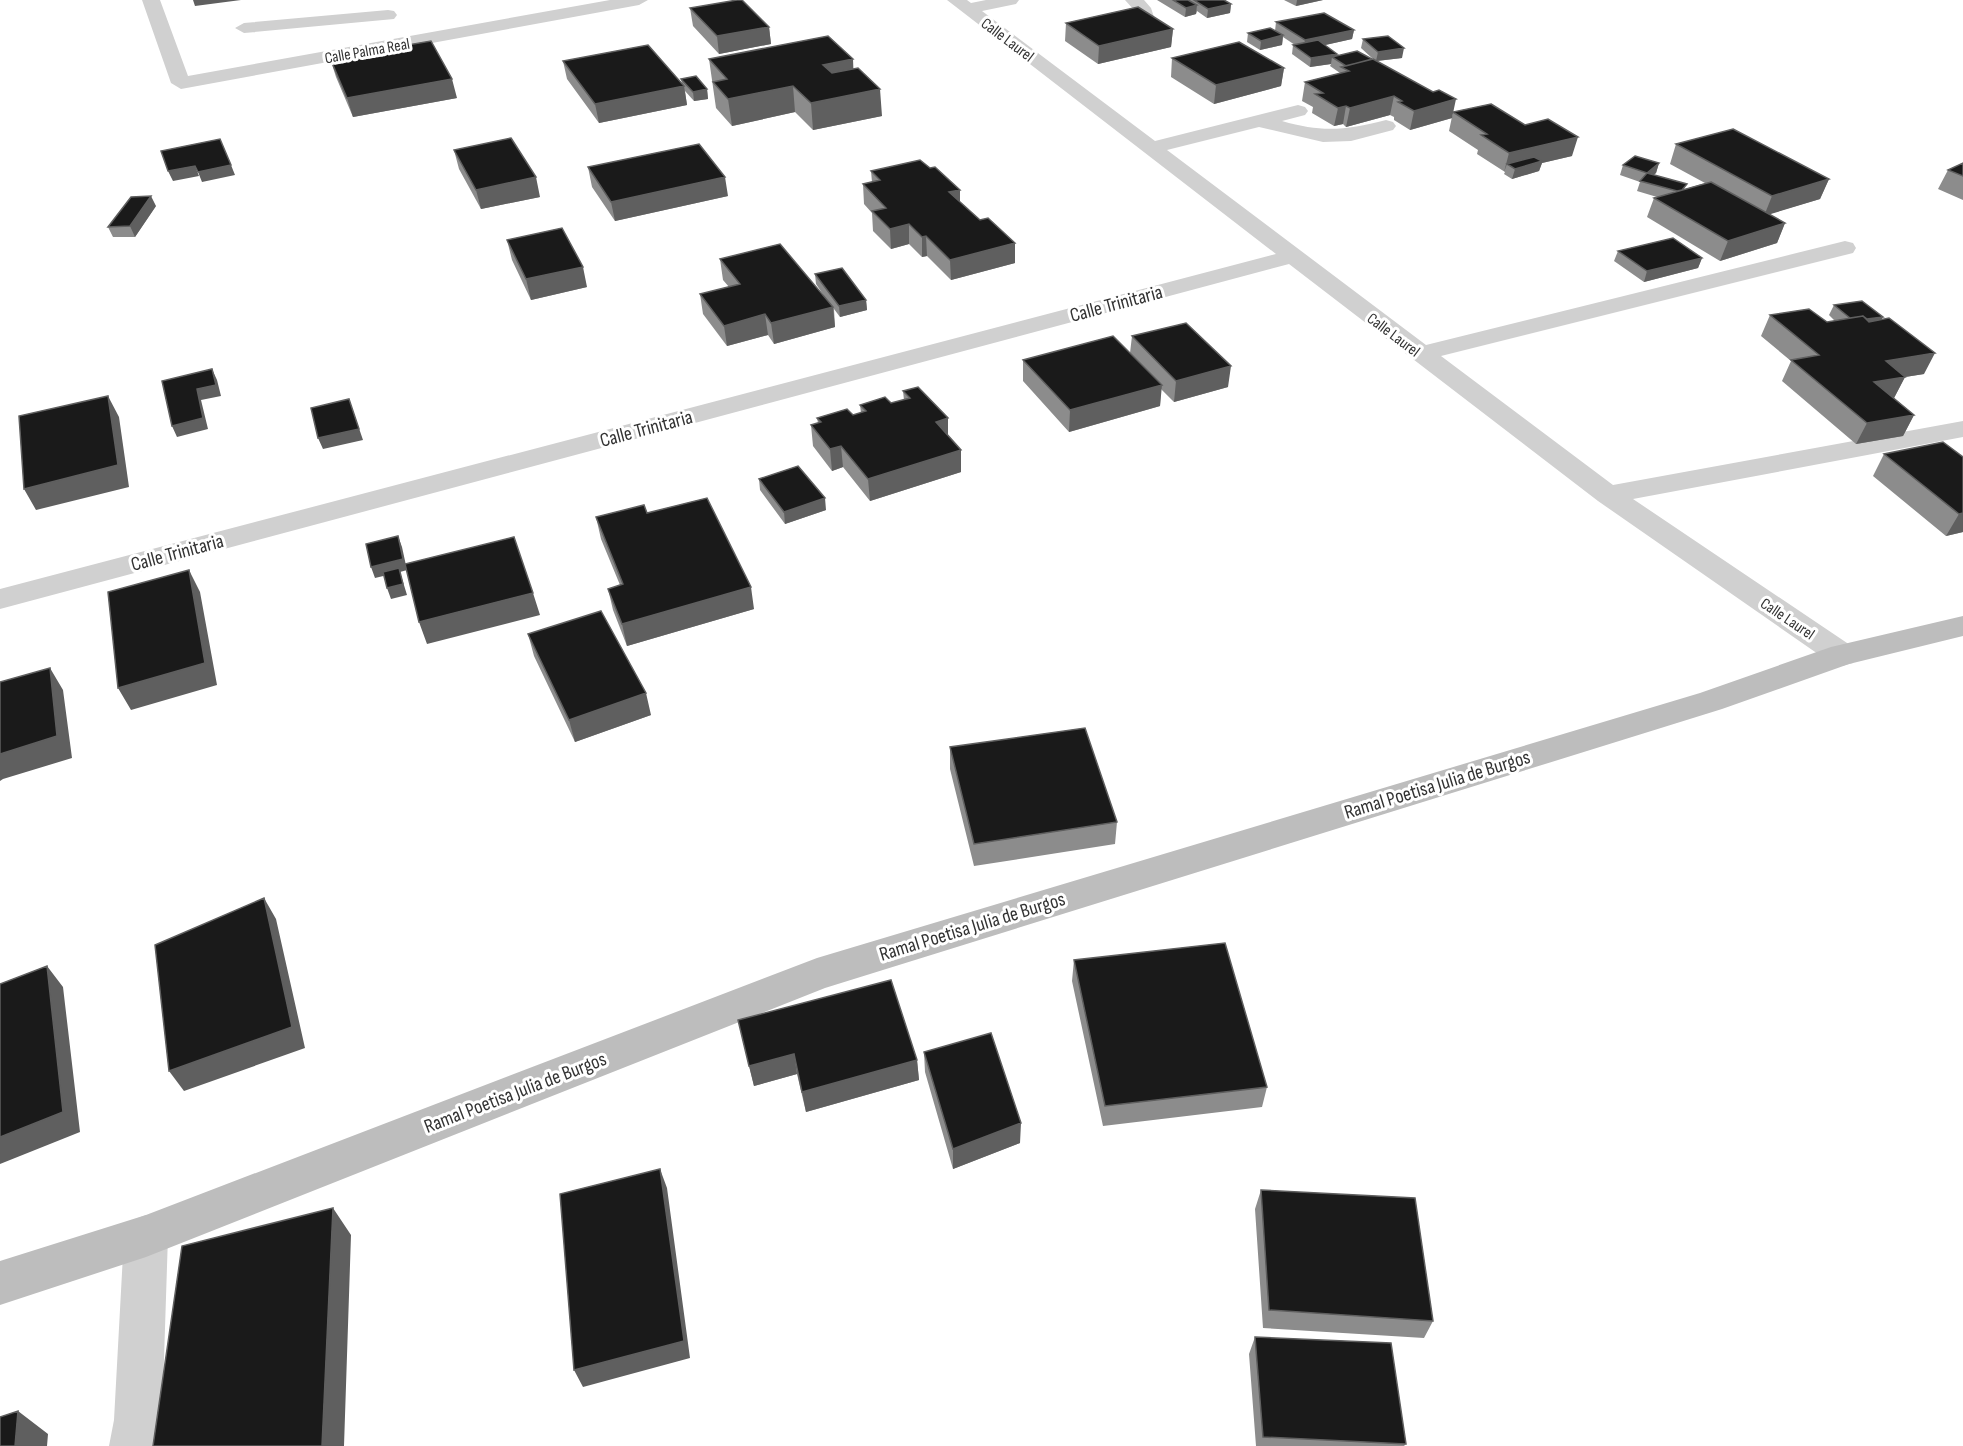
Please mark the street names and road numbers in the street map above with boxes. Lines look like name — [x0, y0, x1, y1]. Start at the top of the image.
street label: Calle Laurel — [977, 14, 1037, 66]
street label: Calle Palma Real — [323, 35, 411, 68]
street label: Calle Trinitaria — [1067, 280, 1165, 328]
street label: Calle Laurel — [1363, 309, 1423, 361]
street label: Calle Trinitaria — [597, 405, 695, 453]
street label: Calle Trinitaria — [128, 529, 226, 577]
street label: Calle Laurel — [1757, 594, 1818, 644]
street label: Ramal Poetisa Julia de Burgos — [1341, 745, 1533, 825]
street label: Ramal Poetisa Julia de Burgos — [876, 887, 1068, 967]
street label: Ramal Poetisa Julia de Burgos — [421, 1047, 610, 1139]

